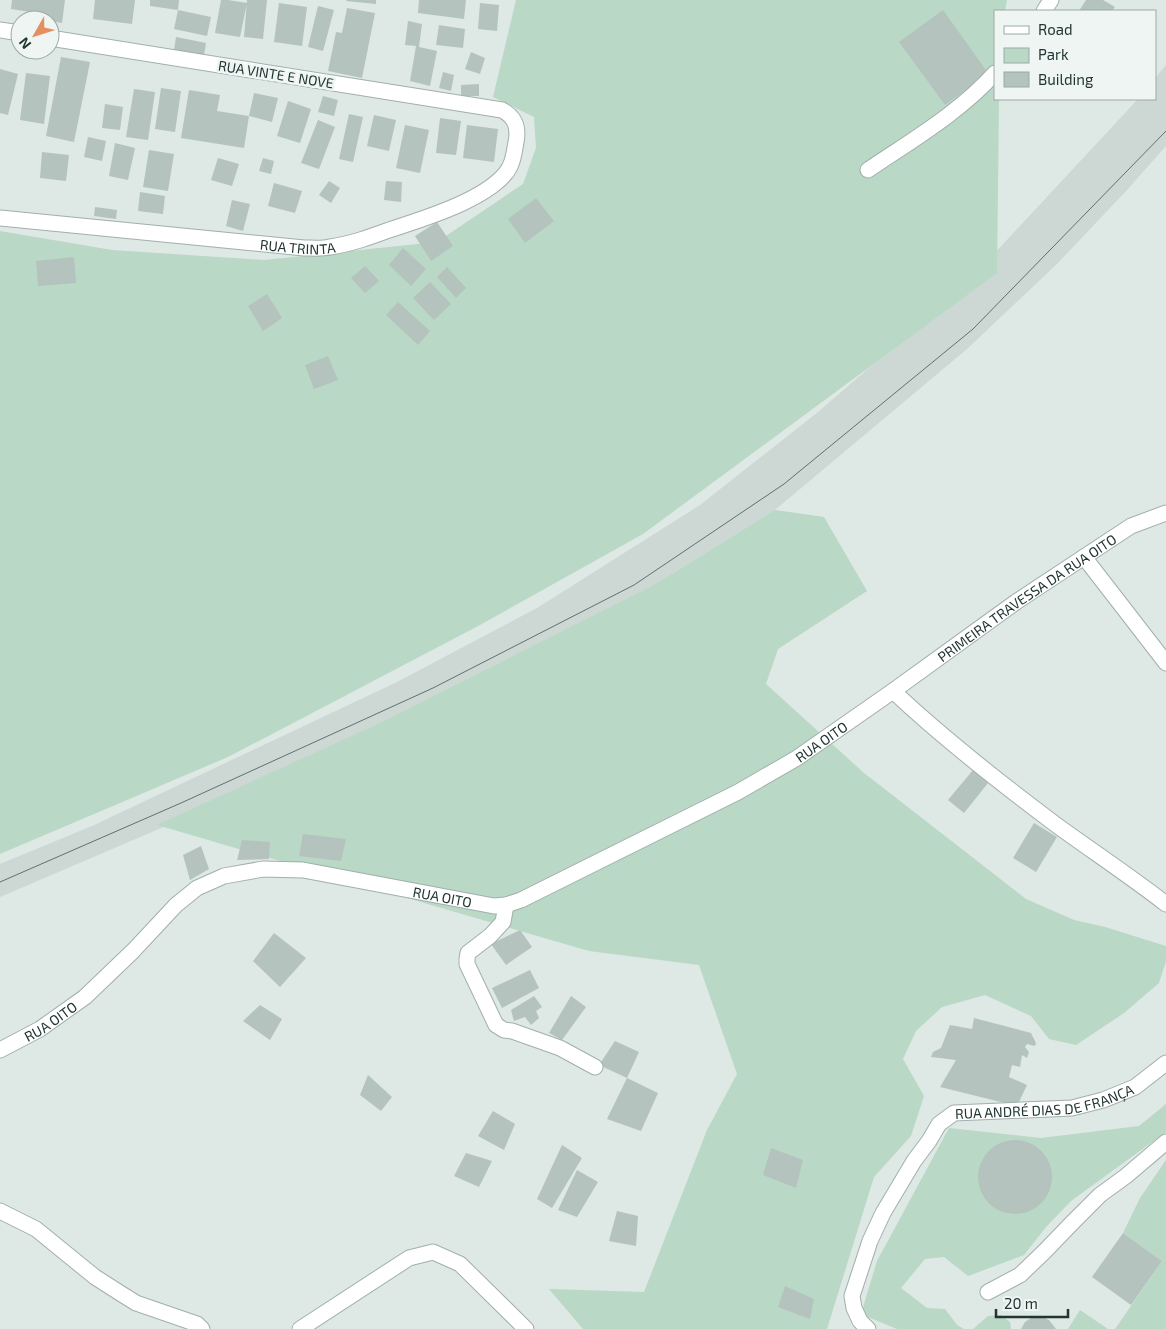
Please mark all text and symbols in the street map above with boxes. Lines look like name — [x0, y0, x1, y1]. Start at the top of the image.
north arrow — [10, 10, 60, 60]
legend — [994, 10, 1156, 100]
text: Road — [1038, 20, 1073, 38]
text: N — [15, 34, 34, 53]
text: Park — [1038, 45, 1069, 63]
street label: RUA VINTE E NOVE — [217, 56, 335, 92]
text: Building — [1038, 70, 1094, 88]
street label: RUA TRINTA — [259, 235, 337, 257]
street label: PRIMEIRA TRAVESSA DA RUA OITO — [934, 530, 1119, 665]
street label: RUA OITO — [792, 717, 850, 765]
street label: RUA OITO — [412, 882, 473, 910]
street label: RUA OITO — [21, 997, 80, 1044]
street label: RUA ANDRÉ DIAS DE FRANÇA — [955, 1080, 1136, 1121]
scale bar — [996, 1286, 1068, 1318]
text: 20 m — [1004, 1294, 1038, 1312]

